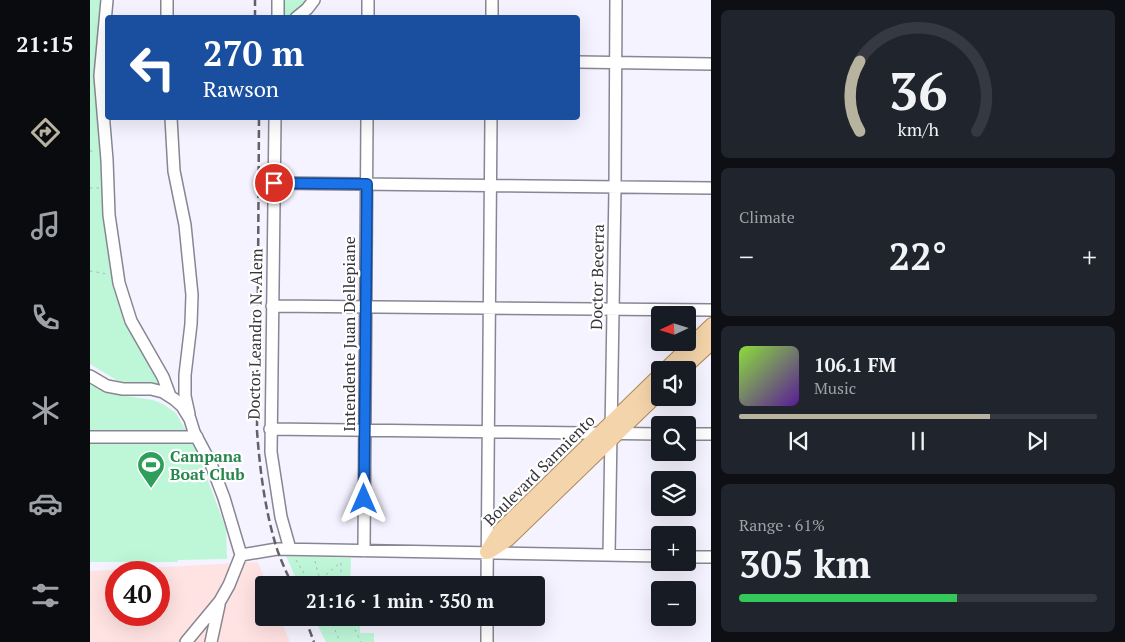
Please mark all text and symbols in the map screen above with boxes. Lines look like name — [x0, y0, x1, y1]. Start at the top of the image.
text: 21:15 — [16, 29, 74, 58]
text: 270 m — [203, 30, 304, 76]
icon: left — [120, 35, 185, 100]
text: 36 — [889, 56, 947, 125]
text: Rawson — [203, 74, 279, 103]
icon: directions — [28, 115, 63, 150]
text: km/h — [897, 117, 939, 141]
pin — [253, 162, 295, 204]
icon: arrive — [260, 169, 288, 197]
text: Climate — [739, 206, 795, 228]
icon: music — [28, 208, 63, 243]
street label: Doctor Becerra — [585, 224, 609, 330]
text: 22° — [889, 231, 947, 281]
street label: Intendente Juan Dellepiane — [338, 236, 360, 432]
text: − — [739, 238, 754, 275]
text: + — [1082, 238, 1097, 275]
street label: Doctor Leandro N. Alem — [243, 248, 267, 420]
icon: phone — [28, 300, 63, 335]
north arrow — [651, 306, 696, 351]
map controls — [651, 306, 696, 626]
text: 106.1 FM — [814, 352, 896, 377]
button: sound — [651, 361, 696, 406]
text: Music — [814, 377, 856, 399]
icon: climate — [28, 393, 63, 428]
street label: Boulevard Sarmiento — [478, 409, 600, 531]
button: search — [651, 416, 696, 461]
icon: previous — [785, 427, 813, 455]
icon: pause — [904, 427, 932, 455]
icon: next — [1023, 427, 1051, 455]
place label: Campana Boat Club — [170, 445, 245, 485]
sports icon: Campana Boat Club — [136, 450, 166, 489]
button: layers — [651, 471, 696, 516]
position arrow — [337, 472, 389, 524]
icon: car — [28, 486, 63, 521]
text: Range · 61% — [739, 514, 825, 536]
button: + — [651, 526, 696, 571]
text: 305 km — [739, 539, 871, 589]
speed limit sign: 40 — [105, 561, 170, 626]
icon: filters — [28, 578, 63, 613]
button: − — [651, 581, 696, 626]
text: 21:16 · 1 min · 350 m — [306, 588, 494, 613]

